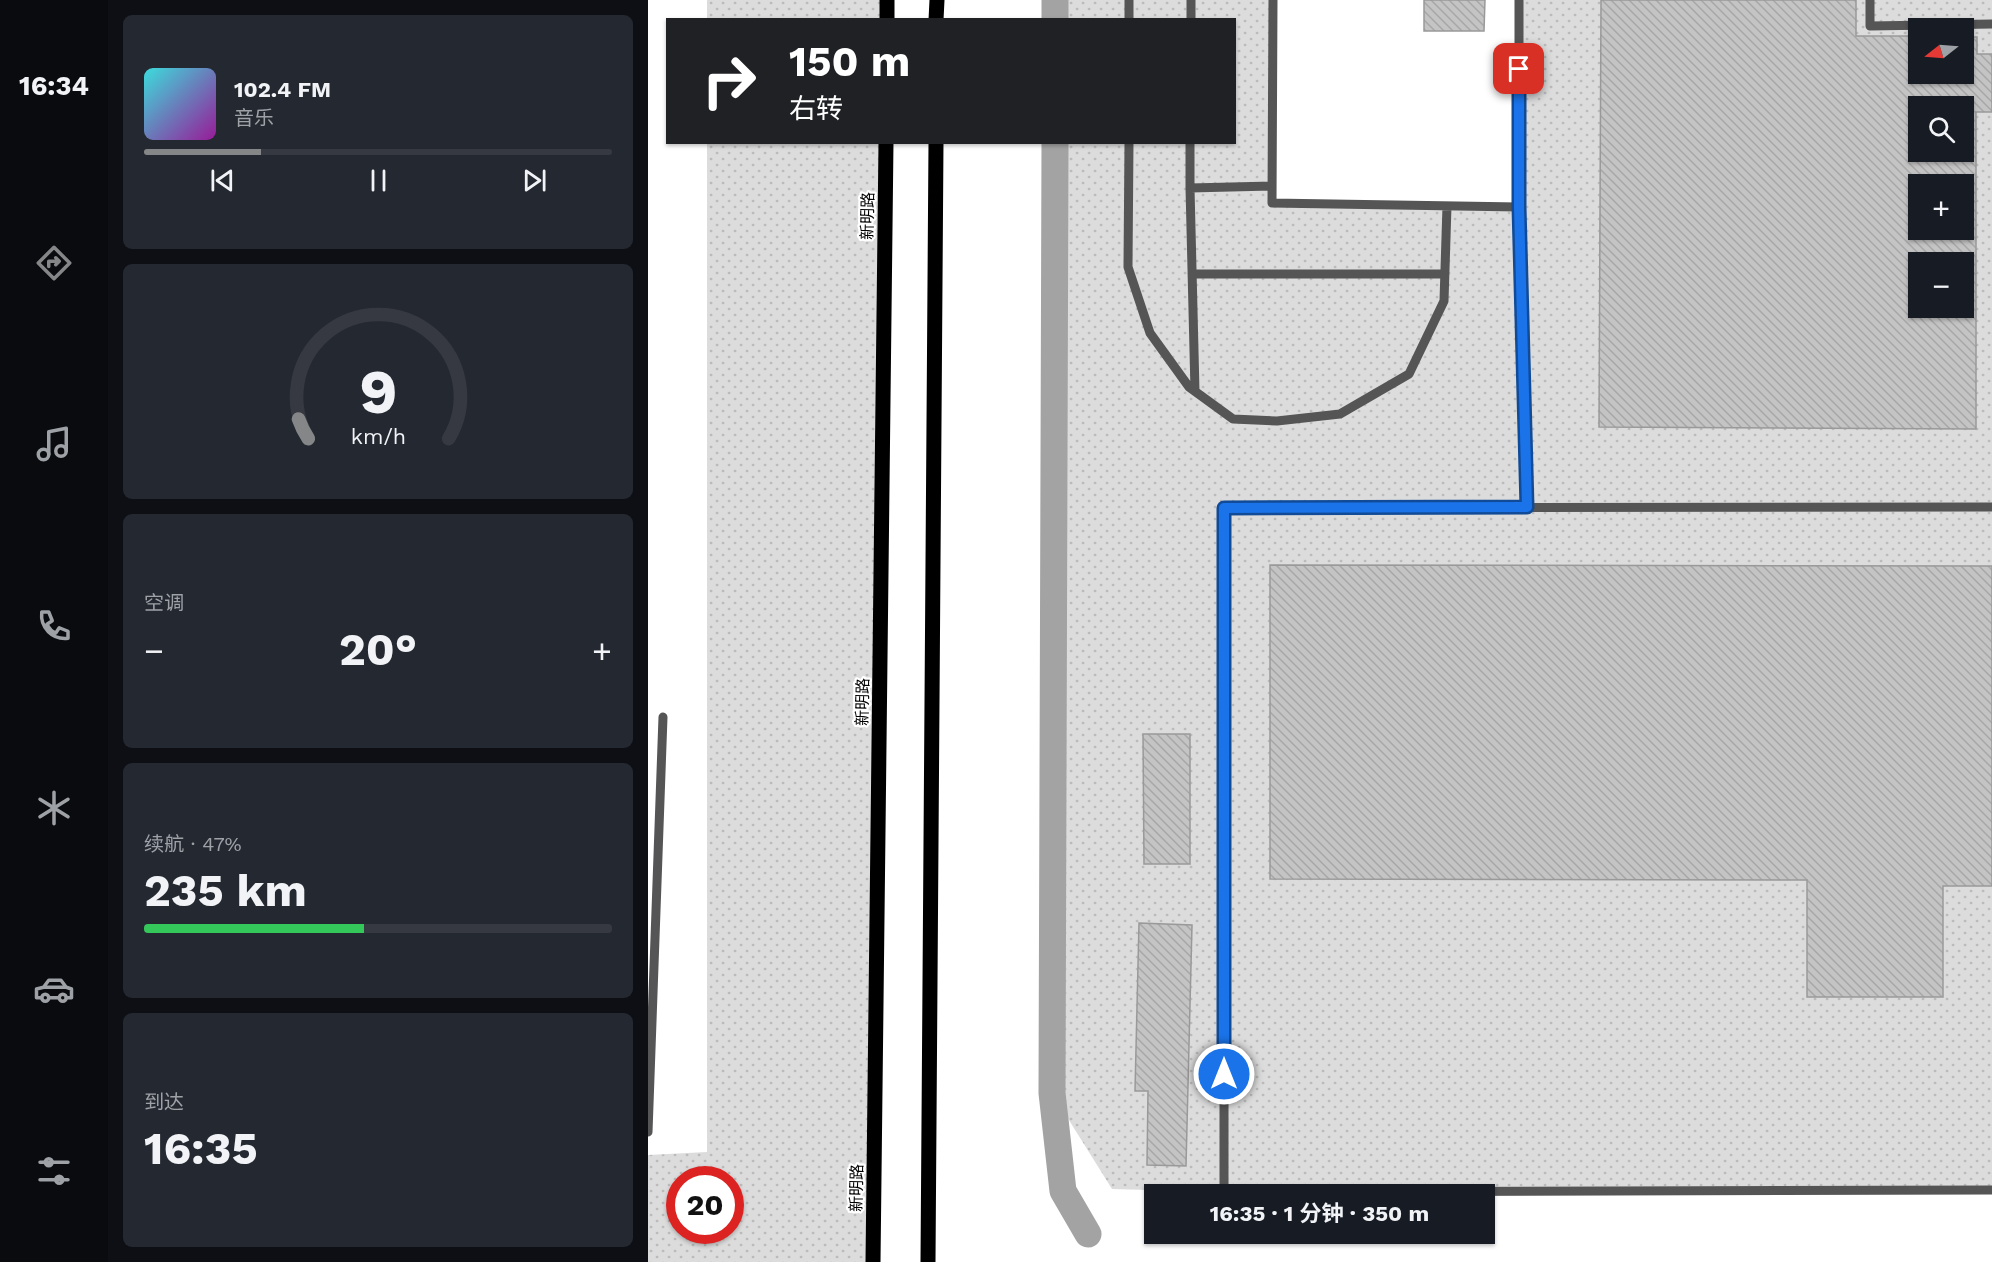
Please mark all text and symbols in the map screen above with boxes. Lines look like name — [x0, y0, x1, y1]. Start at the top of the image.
north arrow — [1908, 18, 1974, 84]
map controls — [1908, 18, 1974, 318]
text: 150 m — [789, 37, 910, 86]
icon: right — [690, 42, 768, 120]
pin — [1493, 43, 1544, 94]
icon: arrive — [1502, 52, 1535, 85]
text: 16:34 — [19, 70, 89, 102]
text: 102.4 FM — [234, 77, 331, 102]
text: 右转 — [789, 93, 843, 125]
button: search — [1908, 96, 1974, 162]
text: 音乐 — [234, 106, 274, 130]
icon: previous — [206, 164, 239, 197]
icon: pause — [362, 164, 395, 197]
icon: next — [518, 164, 551, 197]
button: + — [1908, 174, 1974, 240]
street label: 新明路 — [858, 192, 877, 240]
icon: directions — [33, 242, 75, 284]
button: − — [1908, 252, 1974, 318]
text: 9 — [359, 355, 397, 428]
icon: music — [33, 423, 75, 465]
text: km/h — [350, 424, 406, 449]
text: 空调 — [144, 591, 184, 615]
icon: phone — [33, 605, 75, 647]
text: 20° — [339, 623, 417, 676]
text: − — [144, 631, 164, 670]
text: + — [592, 631, 612, 670]
street label: 新明路 — [853, 678, 872, 726]
icon: climate — [33, 787, 75, 829]
text: 续航 · 47% — [144, 832, 242, 856]
text: 235 km — [144, 864, 307, 917]
icon: car — [33, 968, 75, 1010]
position arrow — [1192, 1042, 1256, 1106]
text: 到达 — [144, 1090, 184, 1114]
text: 16:35 — [144, 1122, 258, 1175]
icon: filters — [33, 1150, 75, 1192]
street label: 新明路 — [847, 1164, 866, 1212]
speed limit sign: 20 — [666, 1166, 744, 1244]
text: 16:35 · 1 分钟 · 350 m — [1210, 1201, 1429, 1226]

